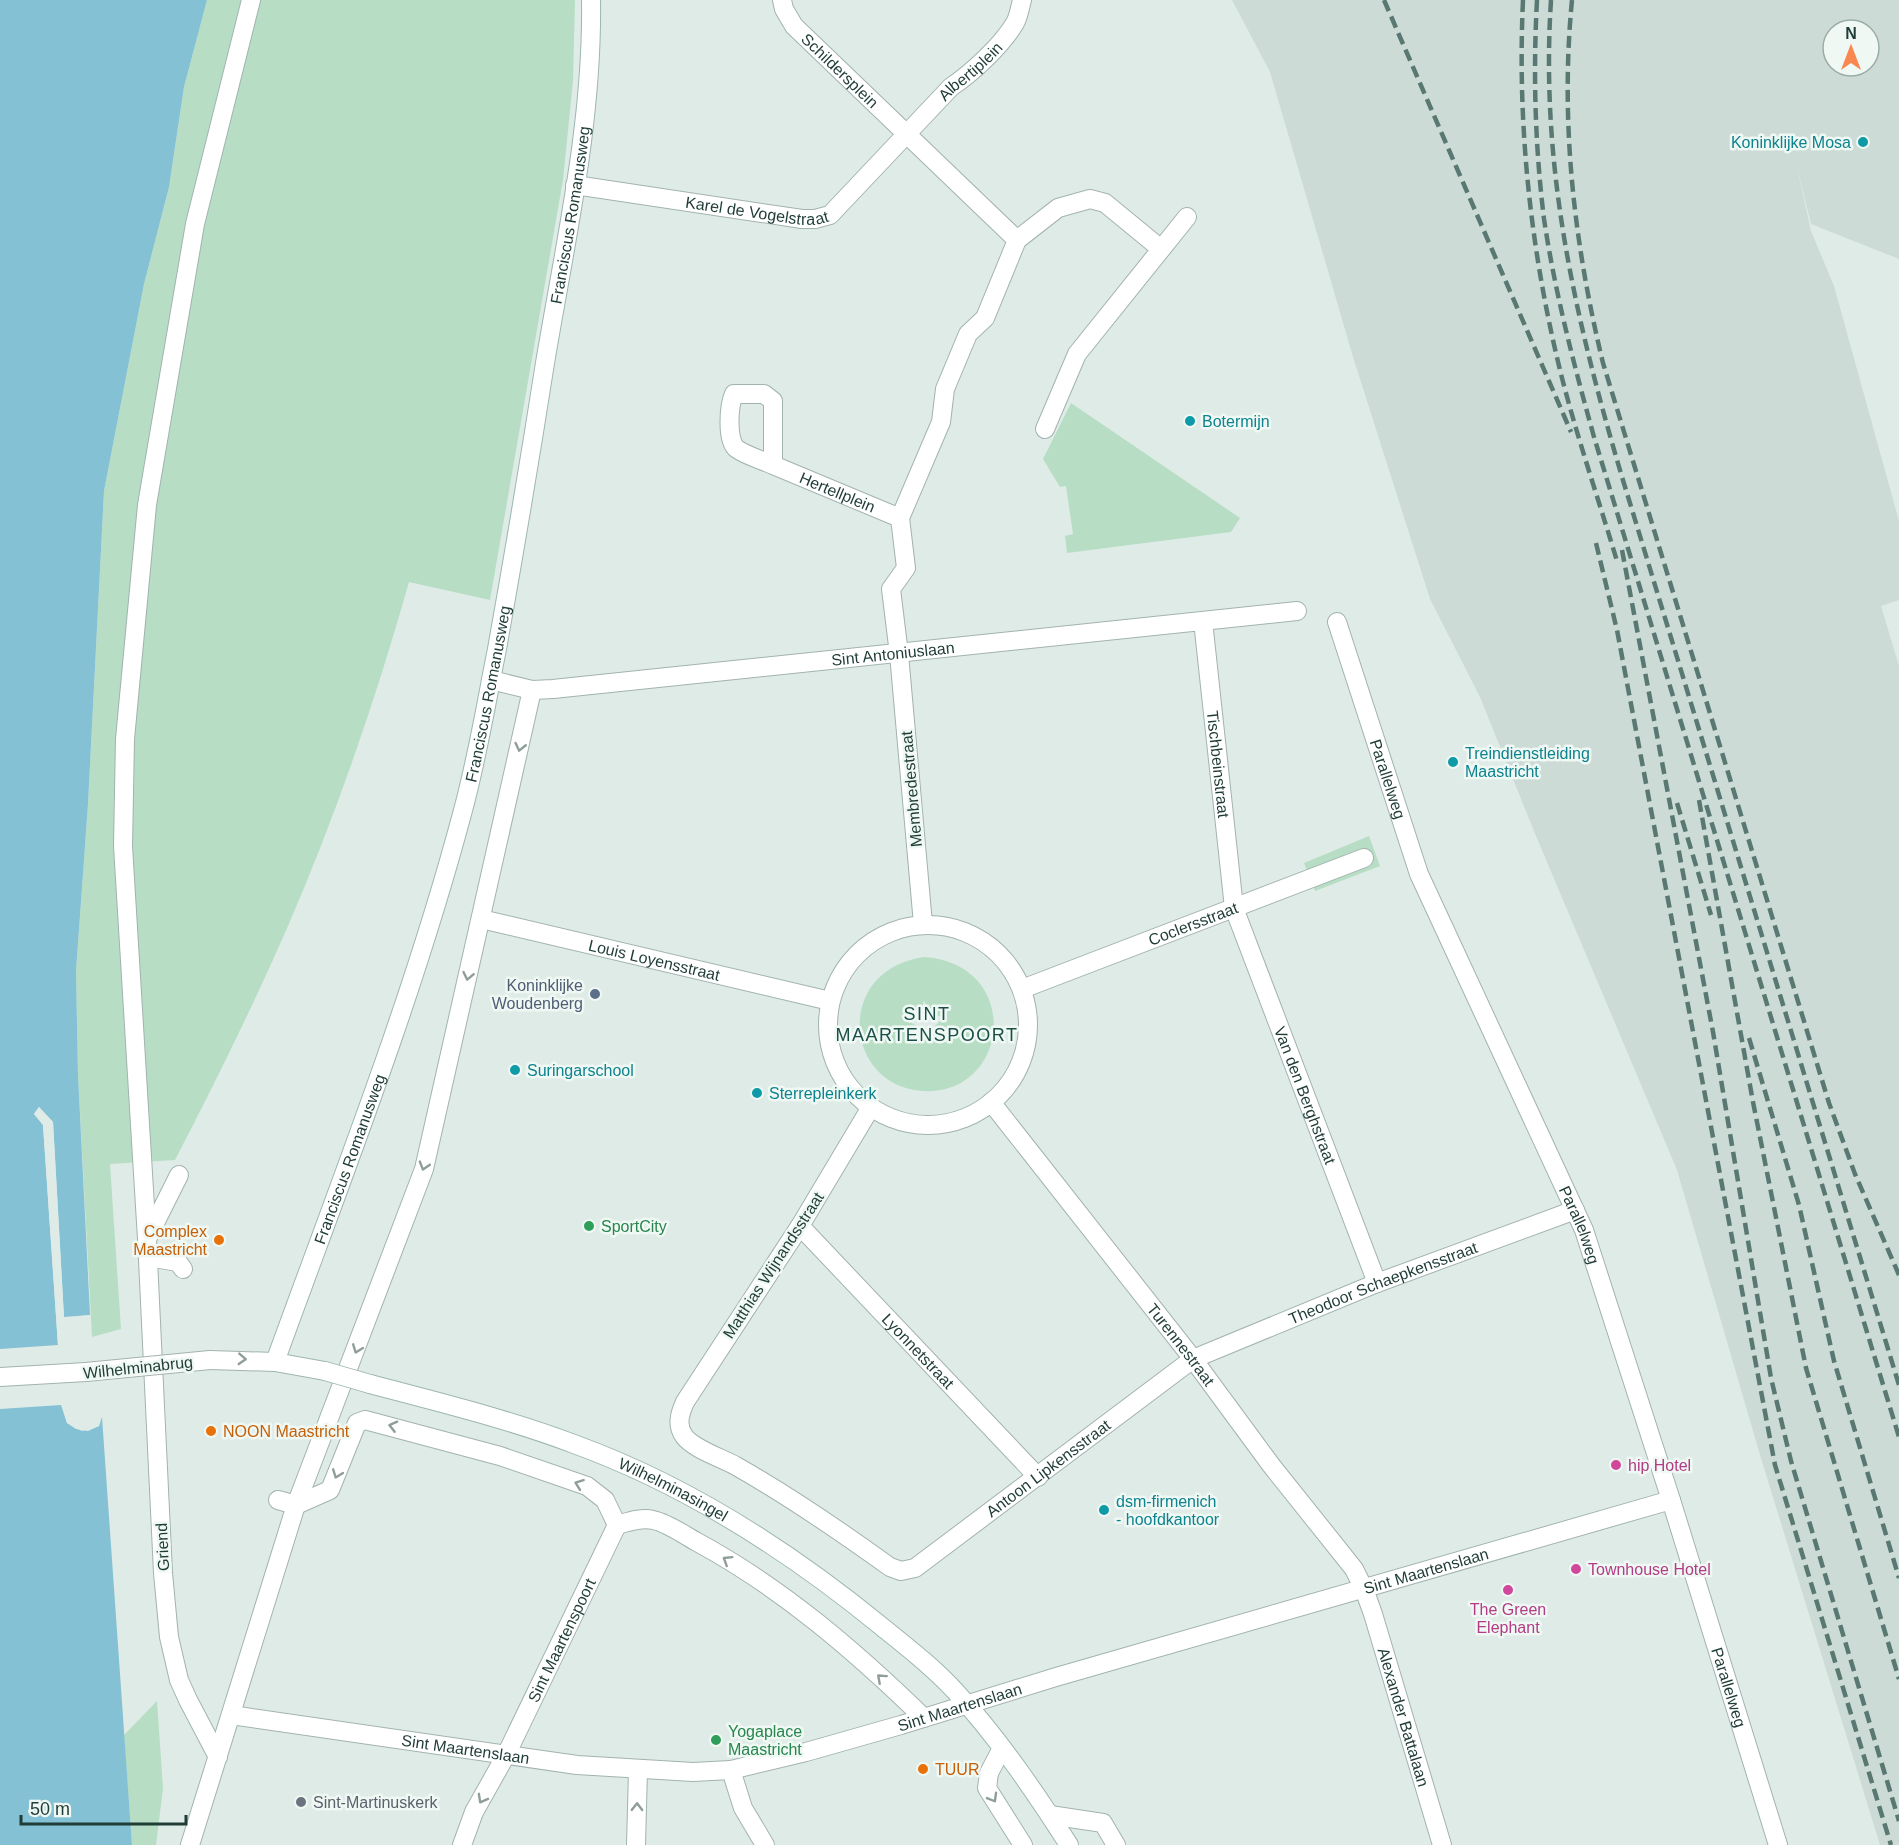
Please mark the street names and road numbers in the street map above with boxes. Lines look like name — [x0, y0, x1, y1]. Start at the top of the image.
street label: Schildersplein — [798, 30, 882, 111]
street label: Albertiplein — [935, 39, 1006, 104]
street label: Franciscus Romanusweg — [547, 125, 593, 305]
street label: Karel de Vogelstraat — [684, 194, 831, 228]
street label: Hertellplein — [797, 469, 878, 516]
street label: Franciscus Romanusweg — [462, 604, 514, 784]
street label: Sint Antoniuslaan — [831, 639, 955, 669]
street label: Tischbeinstraat — [1204, 710, 1232, 819]
street label: Membredestraat — [898, 730, 925, 848]
street label: Parallelweg — [1367, 737, 1408, 821]
street label: Coclersstraat — [1146, 899, 1241, 949]
street label: Louis Loyensstraat — [587, 937, 722, 984]
street label: Van den Berghstraat — [1271, 1024, 1339, 1167]
street label: Franciscus Romanusweg — [311, 1072, 388, 1247]
street label: Parallelweg — [1556, 1183, 1602, 1266]
street label: Matthias Wijnandsstraat — [720, 1189, 827, 1341]
street label: Theodoor Schaepkensstraat — [1286, 1239, 1480, 1328]
street label: Turennestraat — [1144, 1300, 1218, 1389]
street label: Lyonnetstraat — [879, 1310, 958, 1392]
street label: Wilhelminabrug — [82, 1353, 194, 1382]
street label: Antoon Lipkensstraat — [983, 1416, 1114, 1520]
street label: Wilhelminasingel — [616, 1455, 731, 1525]
street label: Griend — [153, 1523, 172, 1571]
street label: Sint Maartenslaan — [1362, 1545, 1490, 1597]
street label: Sint Maartenspoort — [525, 1575, 599, 1705]
street label: Parallelweg — [1708, 1645, 1749, 1729]
street label: Alexander Battalaan — [1375, 1646, 1432, 1789]
street label: Sint Maartenslaan — [895, 1680, 1024, 1735]
street label: Sint Maartenslaan — [400, 1732, 531, 1767]

